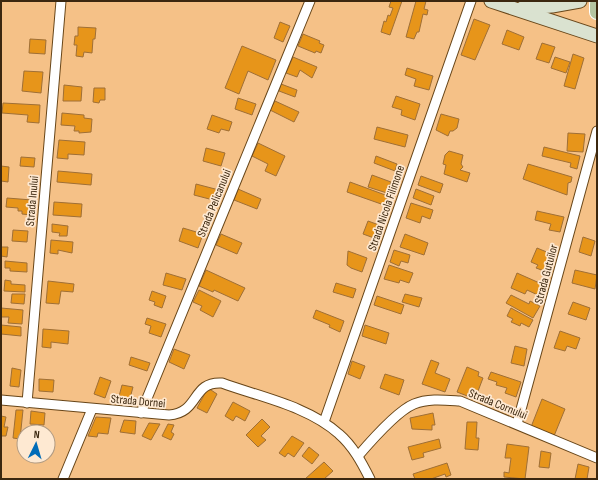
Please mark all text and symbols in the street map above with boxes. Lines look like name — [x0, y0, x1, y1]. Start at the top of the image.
street label: Strada Nicola Filimone — [365, 163, 408, 253]
street label: Strada Pelicanului — [194, 167, 235, 239]
street label: Strada Inului — [23, 175, 42, 227]
street label: Strada Gutuilor — [531, 242, 562, 305]
street label: Strada Cornului — [466, 386, 529, 423]
street label: Strada Dornei — [110, 392, 166, 411]
north arrow — [16, 424, 56, 464]
text: N — [33, 428, 40, 441]

